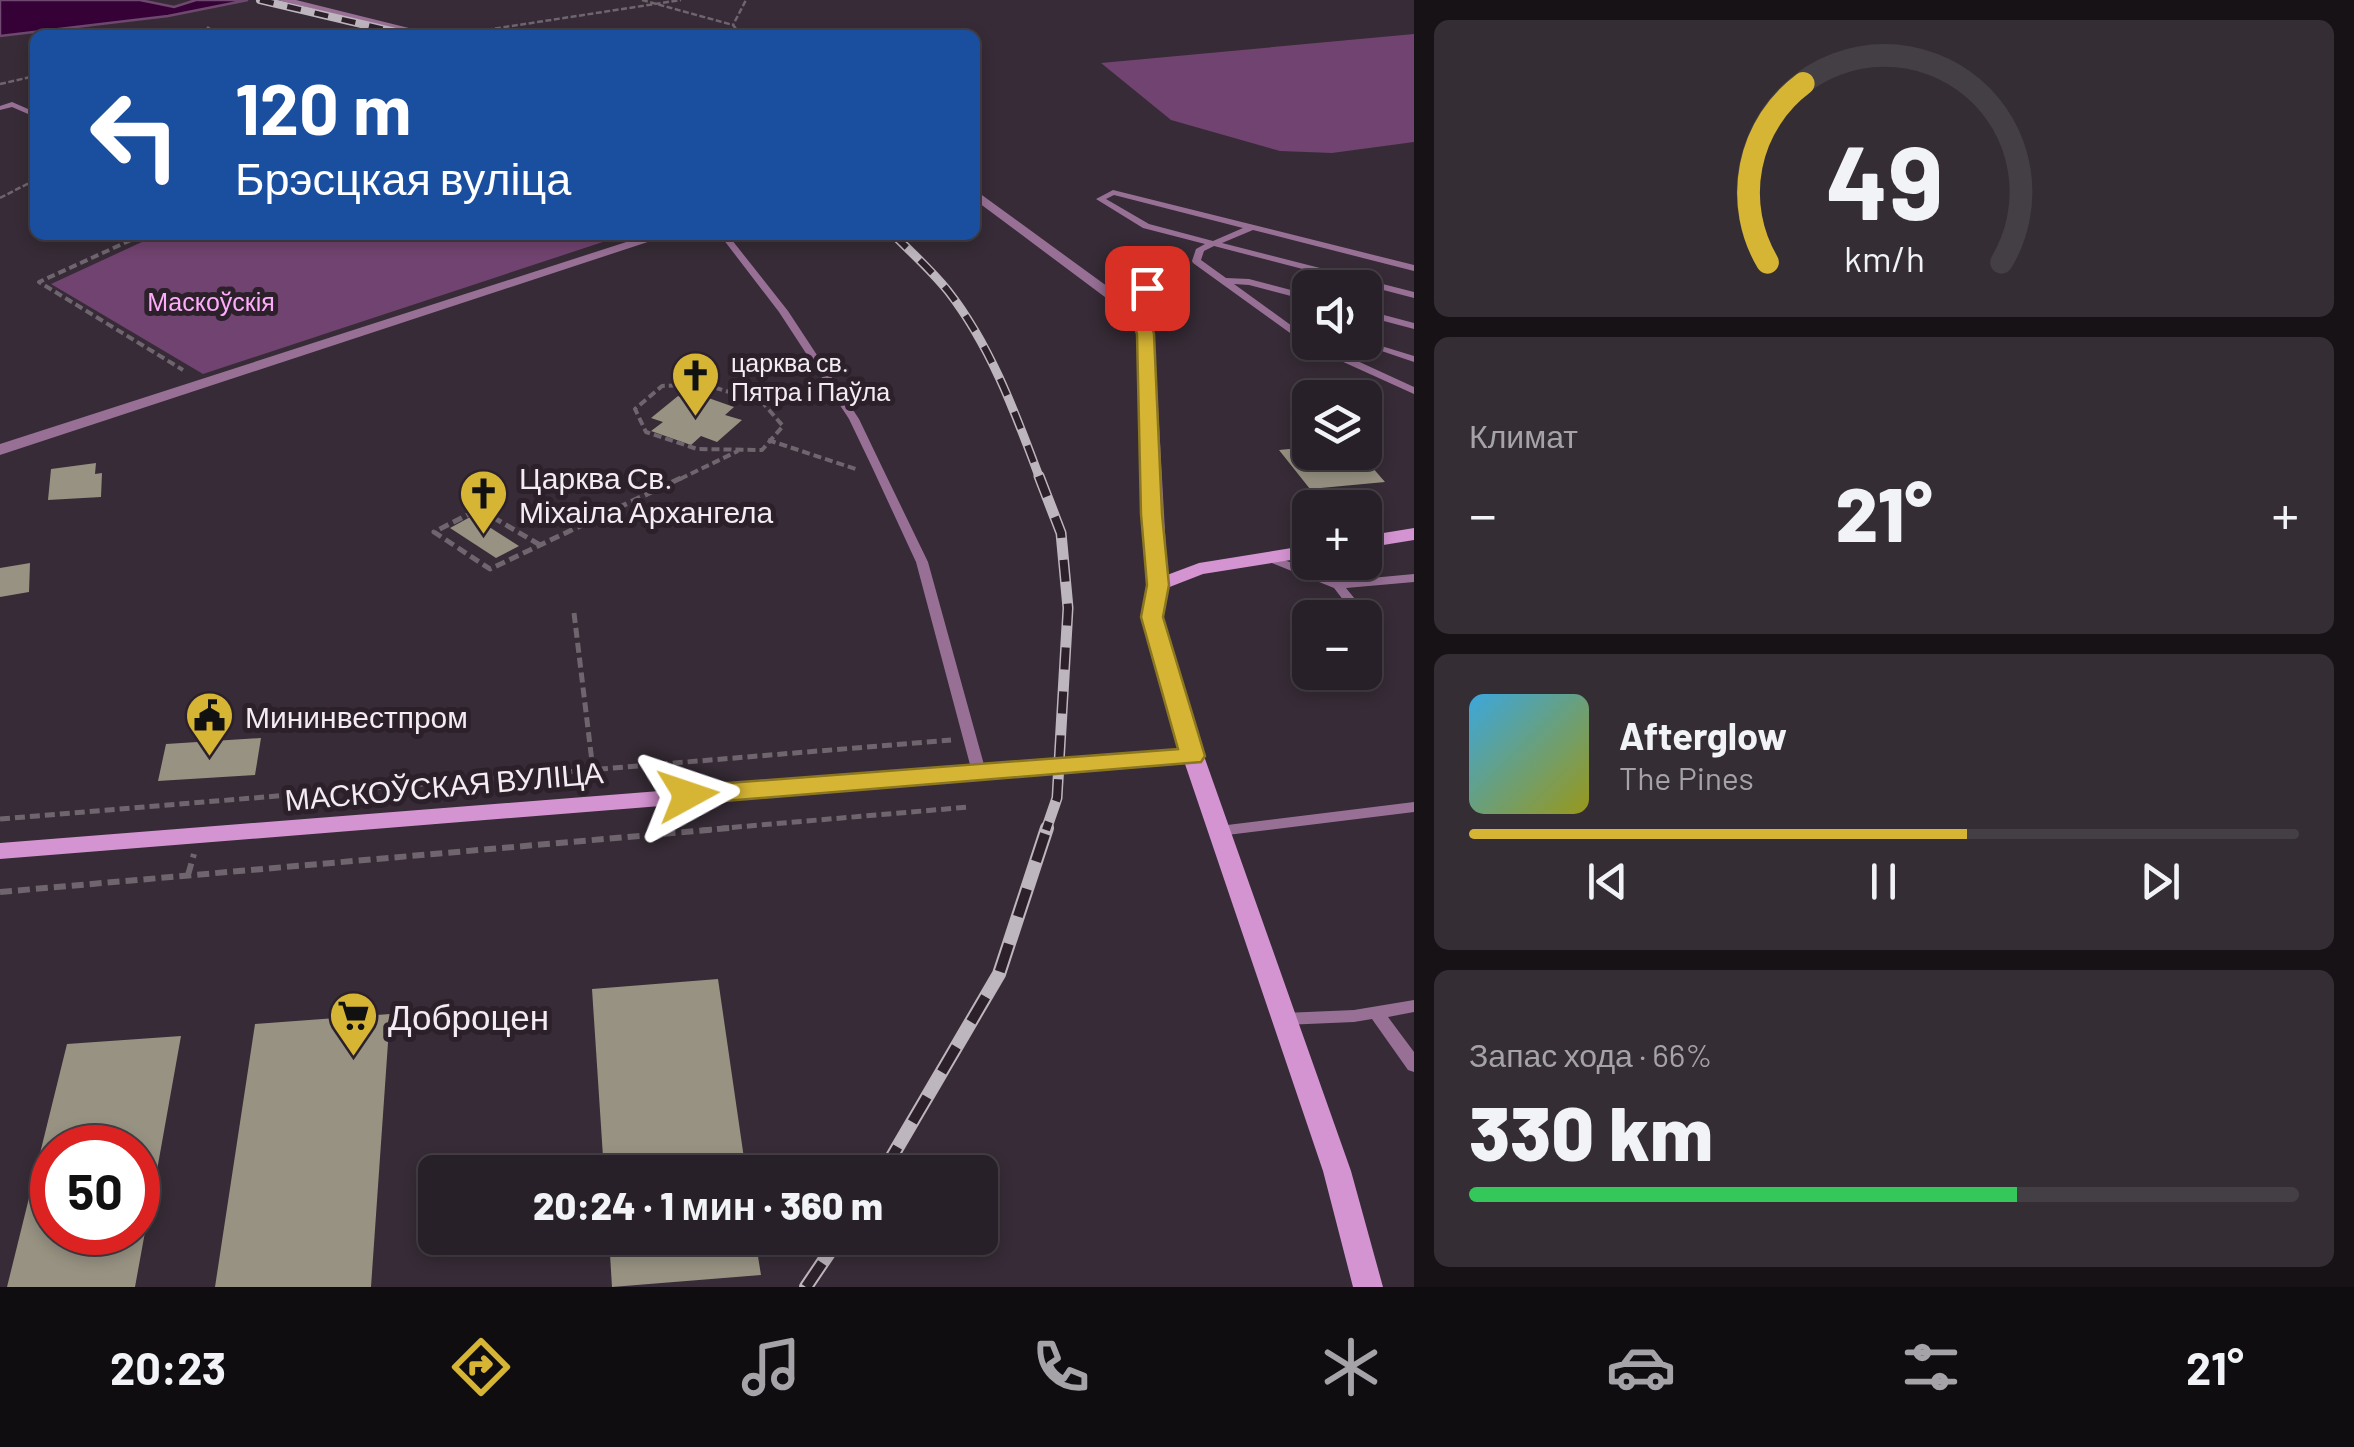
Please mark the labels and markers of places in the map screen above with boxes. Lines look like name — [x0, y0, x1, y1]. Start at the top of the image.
pin — [1105, 246, 1190, 331]
place label: царква св. Пятра і Паўла — [731, 347, 890, 406]
church icon: царква св. Пятра і Паўла — [670, 350, 722, 418]
place label: Царква Св. Міхаіла Архангела — [519, 459, 774, 529]
church icon: Царква Св. Міхаіла Архангела — [458, 468, 510, 536]
public building icon: Мининвестпром — [184, 690, 236, 758]
place label: Мининвестпром — [245, 698, 468, 734]
supermarket icon: Доброцен — [327, 990, 379, 1058]
place label: Доброцен — [388, 995, 549, 1037]

